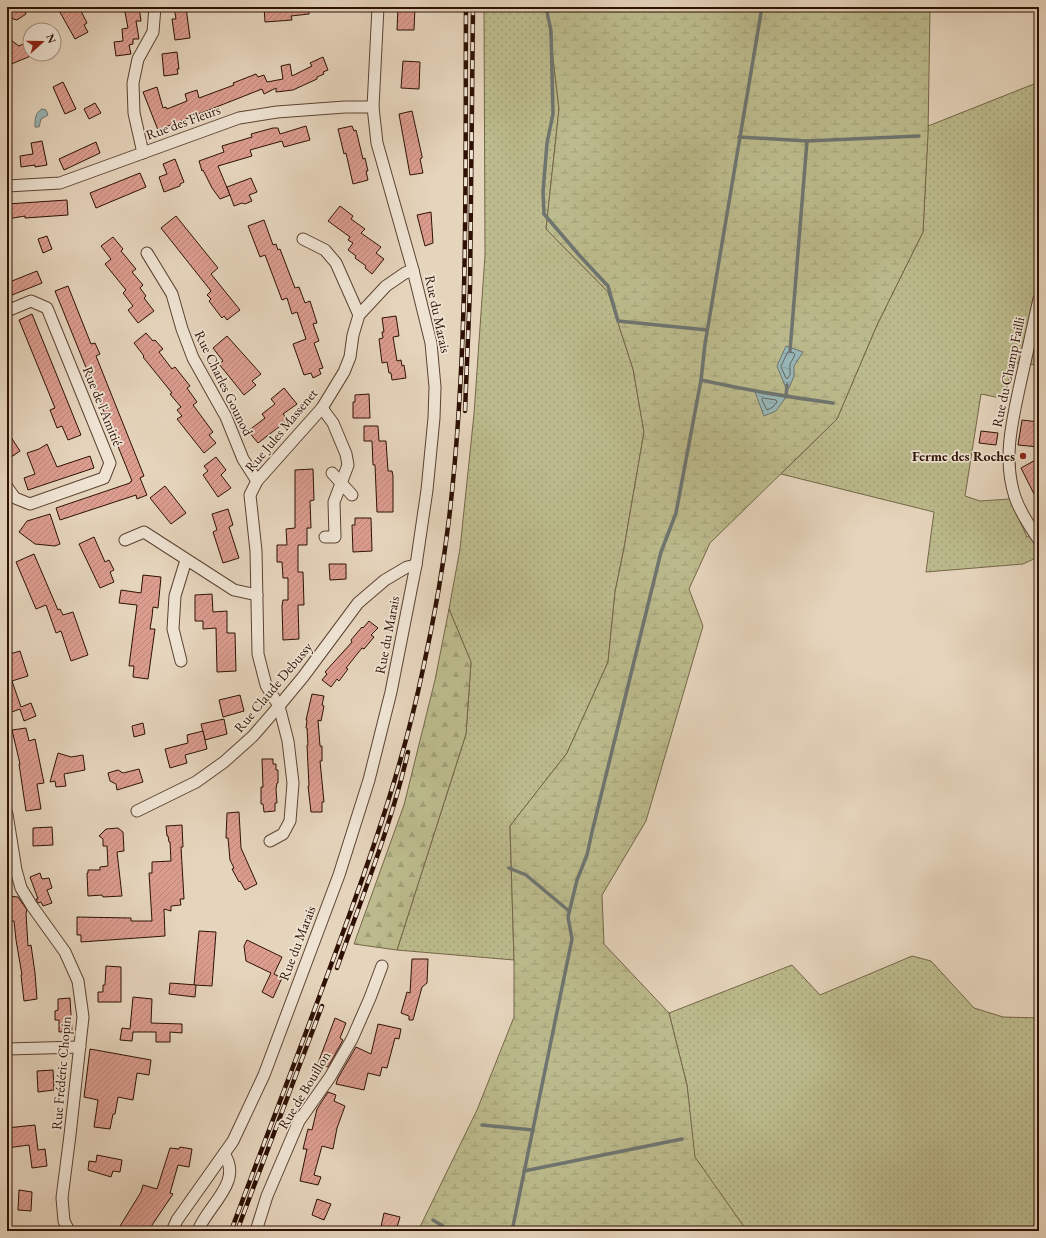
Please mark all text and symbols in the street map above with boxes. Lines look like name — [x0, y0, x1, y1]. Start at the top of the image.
north arrow — [22, 22, 62, 62]
text: N — [43, 32, 60, 45]
street label: Rue des Fleurs — [143, 100, 223, 144]
street label: Rue du Marais — [421, 273, 455, 355]
street label: Rue du Champ Failli — [988, 315, 1029, 429]
street label: Rue Charles Gounod — [191, 327, 258, 439]
street label: Rue de l'Amitié — [79, 363, 127, 449]
street label: Rue Jules Massenet — [241, 384, 322, 475]
place label: Ferme des Roches — [912, 447, 1015, 465]
marker: Ferme des Roches — [1018, 451, 1028, 461]
street label: Rue du Marais — [371, 594, 403, 676]
street label: Rue Claude Debussy — [230, 637, 317, 736]
street label: Rue du Marais — [274, 902, 320, 983]
street label: Rue Frédéric Chopin — [47, 1015, 75, 1131]
street label: Rue de Bouillon — [274, 1047, 335, 1132]

